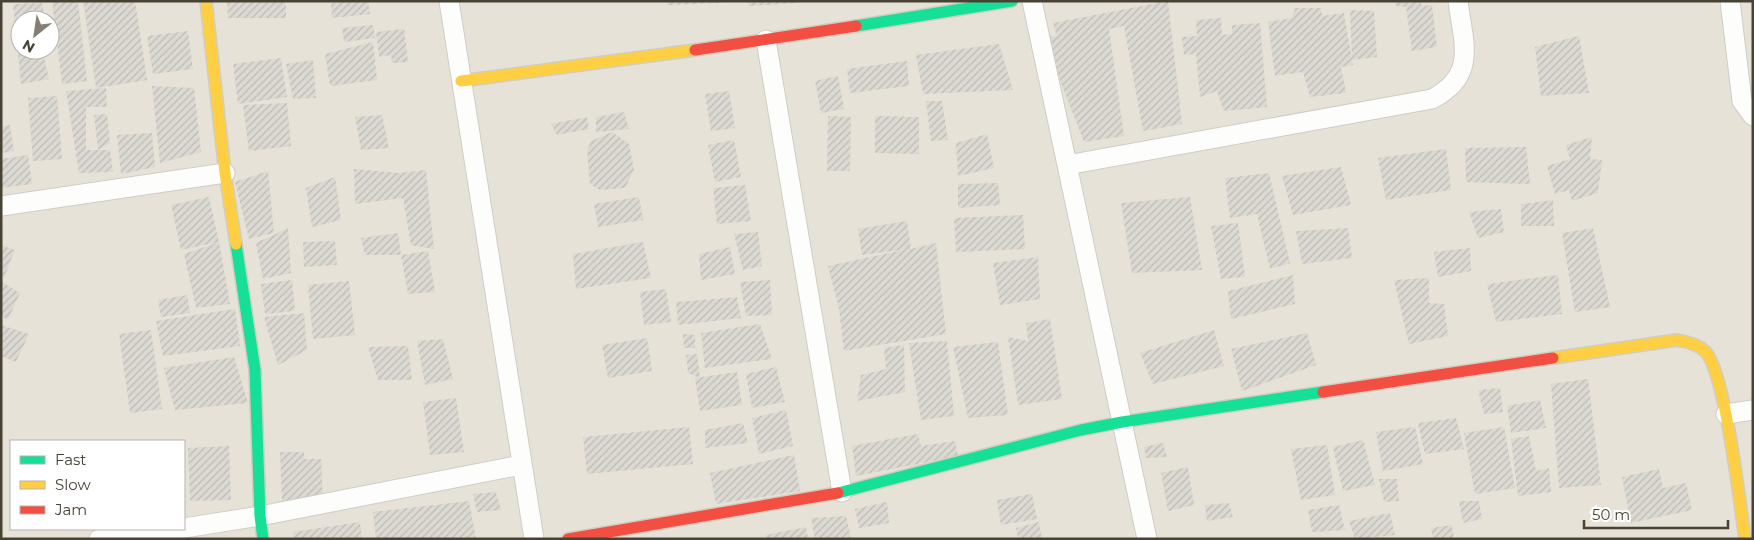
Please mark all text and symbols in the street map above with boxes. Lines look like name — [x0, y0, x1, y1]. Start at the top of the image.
north arrow — [10, 10, 60, 60]
text: N — [19, 36, 38, 57]
legend — [10, 440, 185, 530]
text: Fast — [55, 450, 86, 469]
text: Slow — [55, 475, 91, 494]
scale bar — [1584, 498, 1728, 530]
text: Jam — [54, 500, 87, 519]
text: 50 m — [1592, 505, 1630, 524]

